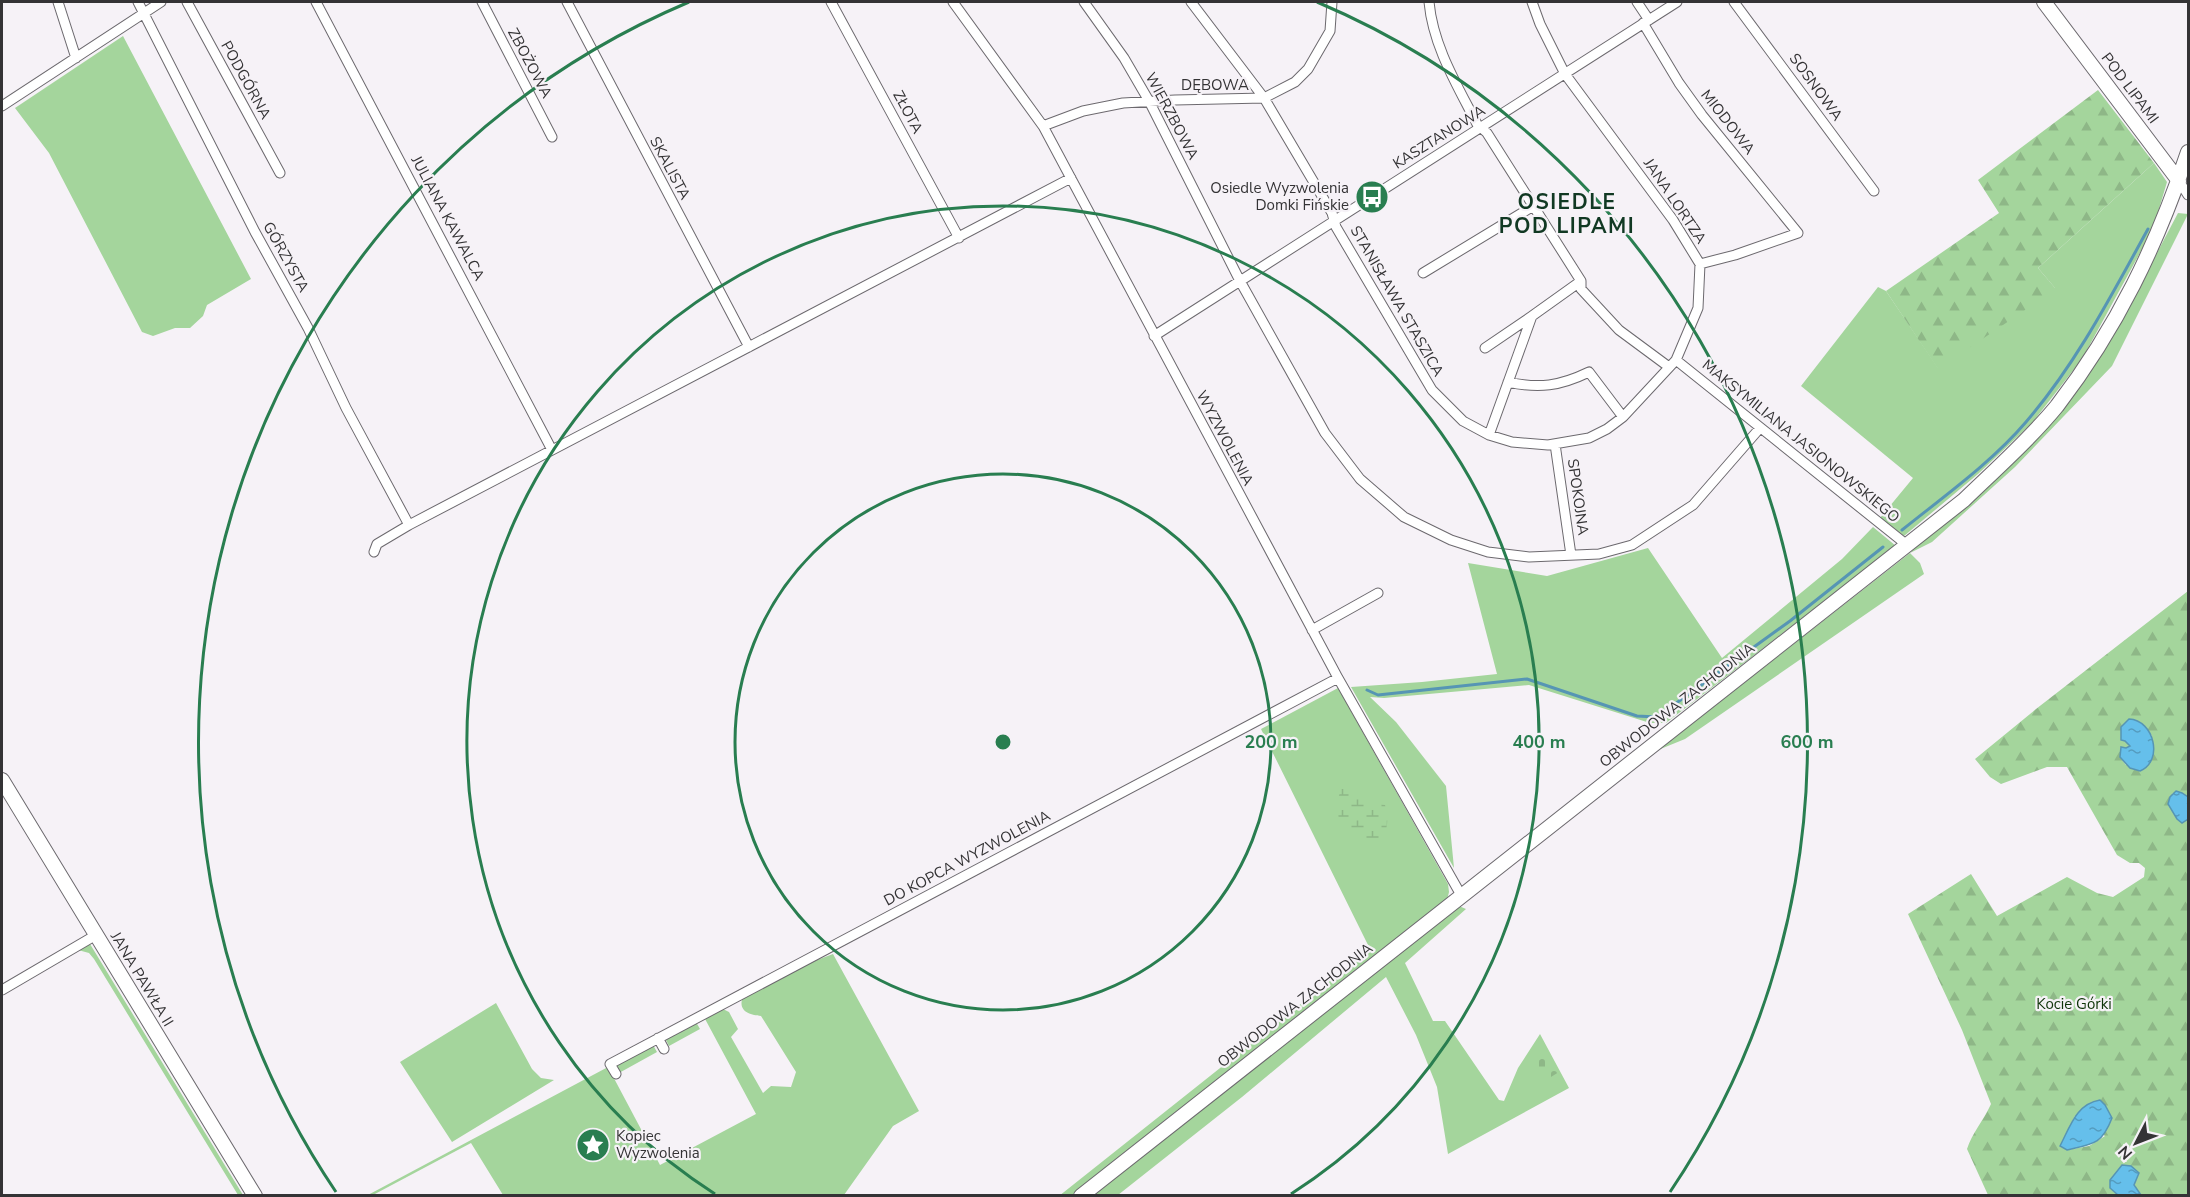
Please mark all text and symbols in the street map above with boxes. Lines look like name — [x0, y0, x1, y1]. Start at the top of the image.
street label: ZBOŻOWA — [503, 24, 557, 102]
street label: PODGÓRNA — [216, 37, 277, 123]
street label: POD LIPAMI — [2097, 48, 2163, 128]
street label: SOSNOWA — [1785, 49, 1847, 125]
street label: WIERZBOWA — [1141, 69, 1203, 163]
street label: DĘBOWA — [1181, 75, 1249, 95]
street label: MIODOWA — [1696, 85, 1760, 159]
street label: ZŁOTA — [888, 87, 928, 137]
street label: KASZTANOWA — [1389, 101, 1489, 173]
street label: SKALISTA — [645, 133, 695, 203]
street label: JULIANA KAWALCA — [406, 151, 489, 284]
street label: JANA LORTZA — [1638, 153, 1711, 248]
place label: Osiedle Wyzwolenia Domki Fińskie — [1210, 178, 1349, 215]
bus stop icon: Osiedle Wyzwolenia Domki Fińskie — [1354, 179, 1390, 215]
district label: OSIEDLE POD LIPAMI — [1499, 188, 1635, 240]
street label: GÓRZYSTA — [258, 218, 314, 296]
street label: STANISŁAWA STASZICA — [1346, 222, 1448, 380]
street label: MAKSYMILIANA JASIONOWSKIEGO — [1698, 355, 1904, 527]
street label: WYZWOLENIA — [1192, 387, 1258, 489]
street label: SPOKOJNA — [1563, 457, 1593, 537]
street label: OBWODOWA ZACHODNIA — [1595, 638, 1759, 772]
text: 200 m — [1244, 730, 1298, 754]
text: 400 m — [1512, 730, 1566, 754]
text: 600 m — [1780, 730, 1834, 754]
centre of rings — [993, 732, 1013, 752]
street label: DO KOPCA WYZWOLENIA — [880, 806, 1054, 910]
street label: JANA PAWŁA II — [105, 927, 178, 1030]
street label: OBWODOWA ZACHODNIA — [1213, 938, 1377, 1072]
park label: Kocie Górki — [2036, 994, 2112, 1014]
north arrow — [2106, 1113, 2166, 1173]
place label: Kopiec Wyzwolenia — [616, 1126, 700, 1163]
place icon: Kopiec Wyzwolenia — [575, 1127, 611, 1163]
text: N — [2113, 1141, 2138, 1164]

